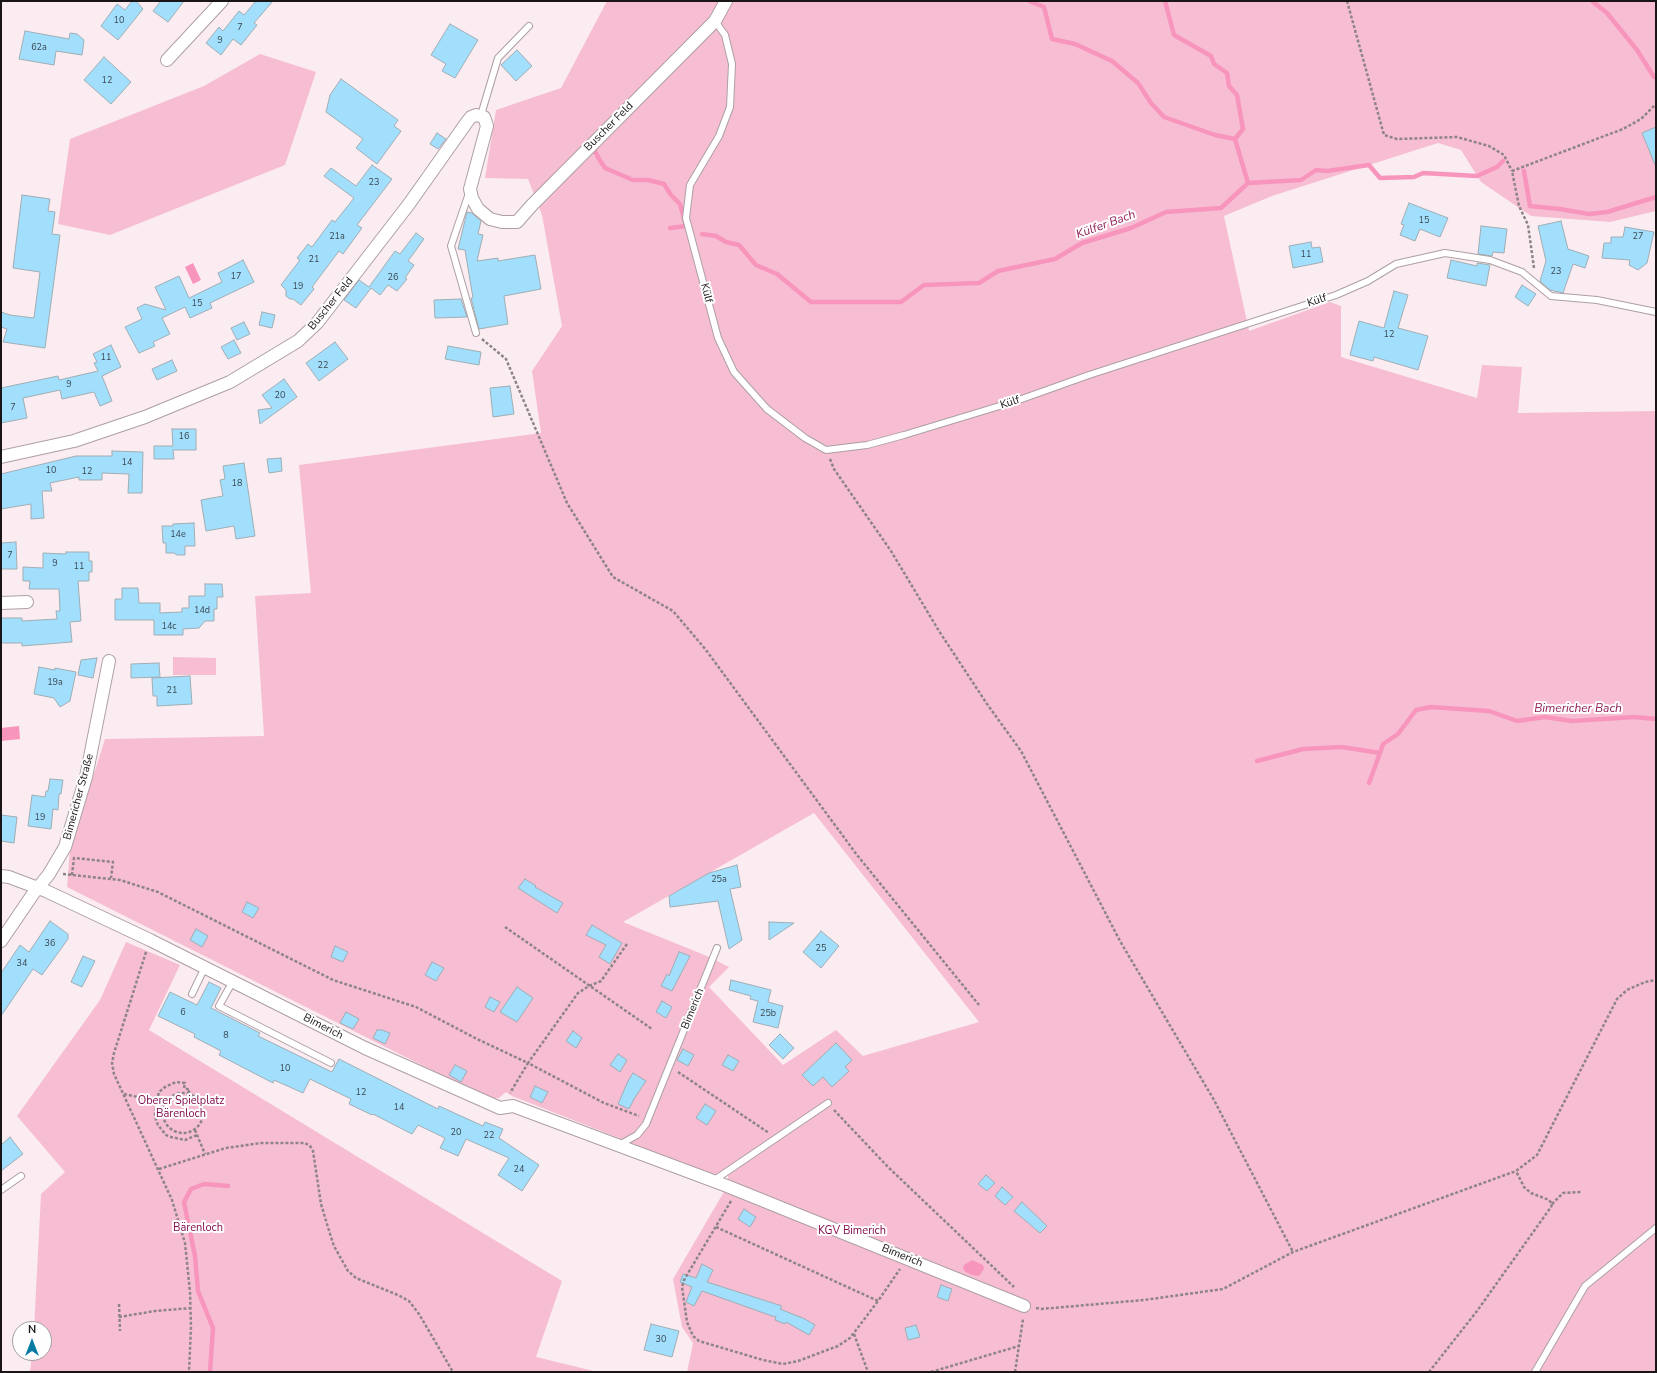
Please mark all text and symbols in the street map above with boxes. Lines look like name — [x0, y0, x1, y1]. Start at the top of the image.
house number: 10 — [114, 16, 124, 26]
house number: 7 — [237, 23, 243, 33]
house number: 9 — [217, 36, 223, 46]
house number: 62a — [31, 43, 47, 53]
house number: 12 — [102, 76, 112, 86]
street label: Buscher Feld — [582, 100, 636, 154]
house number: 23 — [369, 178, 379, 188]
water label: Külfer Bach — [1074, 208, 1138, 242]
house number: 15 — [1419, 216, 1429, 226]
house number: 21a — [329, 232, 345, 242]
house number: 27 — [1633, 232, 1643, 242]
house number: 11 — [1301, 250, 1311, 260]
house number: 21 — [309, 255, 319, 265]
house number: 23 — [1551, 267, 1561, 277]
house number: 17 — [231, 272, 241, 282]
house number: 26 — [388, 273, 398, 283]
street label: Buscher Feld — [306, 275, 356, 333]
house number: 19 — [293, 282, 303, 292]
street label: Külf — [697, 282, 715, 304]
street label: Külf — [1306, 292, 1328, 310]
house number: 15 — [192, 299, 202, 309]
house number: 12 — [1384, 330, 1394, 340]
house number: 11 — [101, 353, 111, 363]
house number: 22 — [318, 361, 328, 371]
house number: 9 — [66, 380, 72, 390]
house number: 20 — [275, 391, 285, 401]
street label: Külf — [999, 394, 1021, 412]
house number: 7 — [10, 403, 16, 413]
house number: 16 — [179, 432, 189, 442]
house number: 14 — [122, 458, 132, 468]
house number: 10 — [46, 466, 56, 476]
house number: 12 — [82, 467, 92, 477]
house number: 18 — [232, 479, 242, 489]
house number: 14e — [170, 530, 186, 540]
house number: 7 — [7, 551, 13, 561]
house number: 9 — [52, 559, 58, 569]
house number: 11 — [74, 562, 84, 572]
house number: 14d — [194, 606, 210, 616]
house number: 14c — [162, 622, 176, 632]
house number: 19a — [47, 678, 63, 688]
house number: 21 — [167, 686, 177, 696]
water label: Bimericher Bach — [1534, 702, 1622, 716]
street label: Bimericher Straße — [61, 752, 97, 842]
house number: 19 — [35, 813, 45, 823]
house number: 25a — [711, 875, 727, 885]
house number: 36 — [45, 939, 55, 949]
house number: 25 — [816, 944, 826, 954]
house number: 34 — [17, 959, 27, 969]
street label: Bimerich — [679, 987, 707, 1031]
house number: 6 — [180, 1008, 186, 1018]
house number: 25b — [760, 1009, 776, 1019]
street label: Bimerich — [301, 1011, 345, 1043]
house number: 8 — [223, 1031, 229, 1041]
house number: 10 — [280, 1064, 290, 1074]
house number: 12 — [356, 1088, 366, 1098]
park label: Oberer Spielplatz Bärenloch — [138, 1094, 224, 1120]
house number: 14 — [394, 1103, 404, 1113]
house number: 20 — [451, 1128, 461, 1138]
house number: 22 — [484, 1131, 494, 1141]
house number: 24 — [514, 1165, 524, 1175]
park label: Bärenloch — [173, 1221, 223, 1235]
park label: KGV Bimerich — [818, 1224, 886, 1238]
street label: Bimerich — [880, 1242, 924, 1270]
north arrow — [12, 1321, 52, 1361]
text: N — [28, 1322, 36, 1337]
house number: 30 — [656, 1335, 666, 1345]

